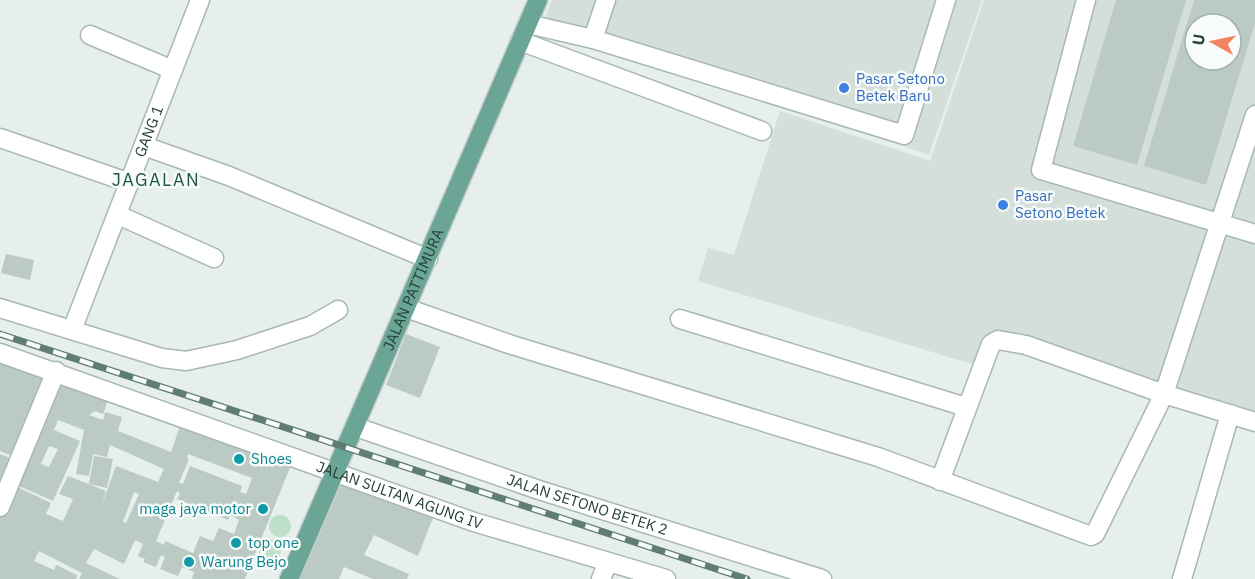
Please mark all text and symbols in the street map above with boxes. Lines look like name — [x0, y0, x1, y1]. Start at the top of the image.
north arrow — [1183, 12, 1243, 72]
text: U — [1187, 33, 1209, 47]
place label: Pasar Setono Betek Baru — [856, 69, 945, 105]
marker: Pasar Setono Betek Baru — [837, 81, 851, 95]
street label: GANG 1 — [130, 103, 167, 160]
district label: JAGALAN — [112, 168, 200, 191]
place label: Pasar Setono Betek — [1015, 186, 1105, 222]
marker: Pasar Setono Betek — [996, 198, 1010, 212]
street label: JALAN PATTIMURA — [378, 225, 448, 353]
place label: Shoes — [251, 449, 292, 468]
marker: Shoes — [232, 452, 246, 466]
street label: JALAN SULTAN AGUNG IV — [314, 457, 485, 533]
street label: JALAN SETONO BETEK 2 — [504, 470, 670, 539]
place label: maga jaya motor — [139, 499, 251, 518]
marker: maga jaya motor — [256, 502, 270, 516]
place label: top one — [248, 533, 299, 552]
marker: top one — [229, 536, 243, 550]
place label: Warung Bejo — [201, 552, 286, 571]
marker: Warung Bejo — [182, 555, 196, 569]

